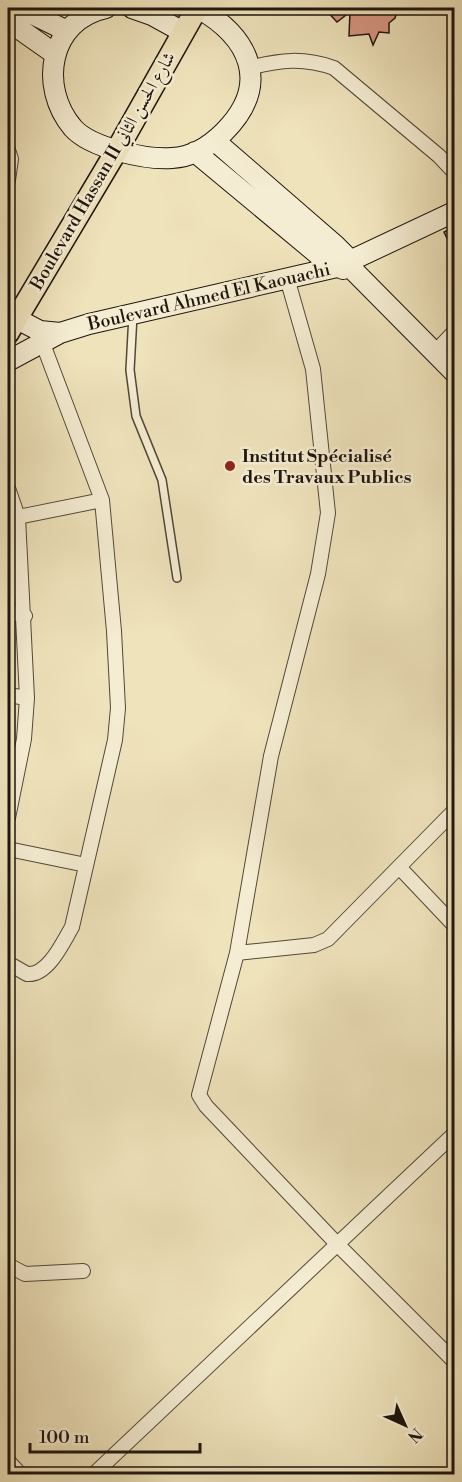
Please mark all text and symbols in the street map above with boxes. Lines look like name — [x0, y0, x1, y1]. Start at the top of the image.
street label: Boulevard Hassan II شارع الحسن الثاني — [25, 48, 183, 297]
street label: Boulevard Ahmed El Kaouachi — [84, 258, 333, 336]
place label: Institut Spécialisé des Travaux Publics — [242, 445, 412, 489]
marker: Institut Spécialisé des Travaux Publics — [223, 459, 237, 473]
north arrow — [375, 1395, 435, 1455]
scale bar — [30, 1416, 200, 1454]
text: N — [403, 1423, 426, 1447]
text: 100 m — [39, 1426, 90, 1449]

